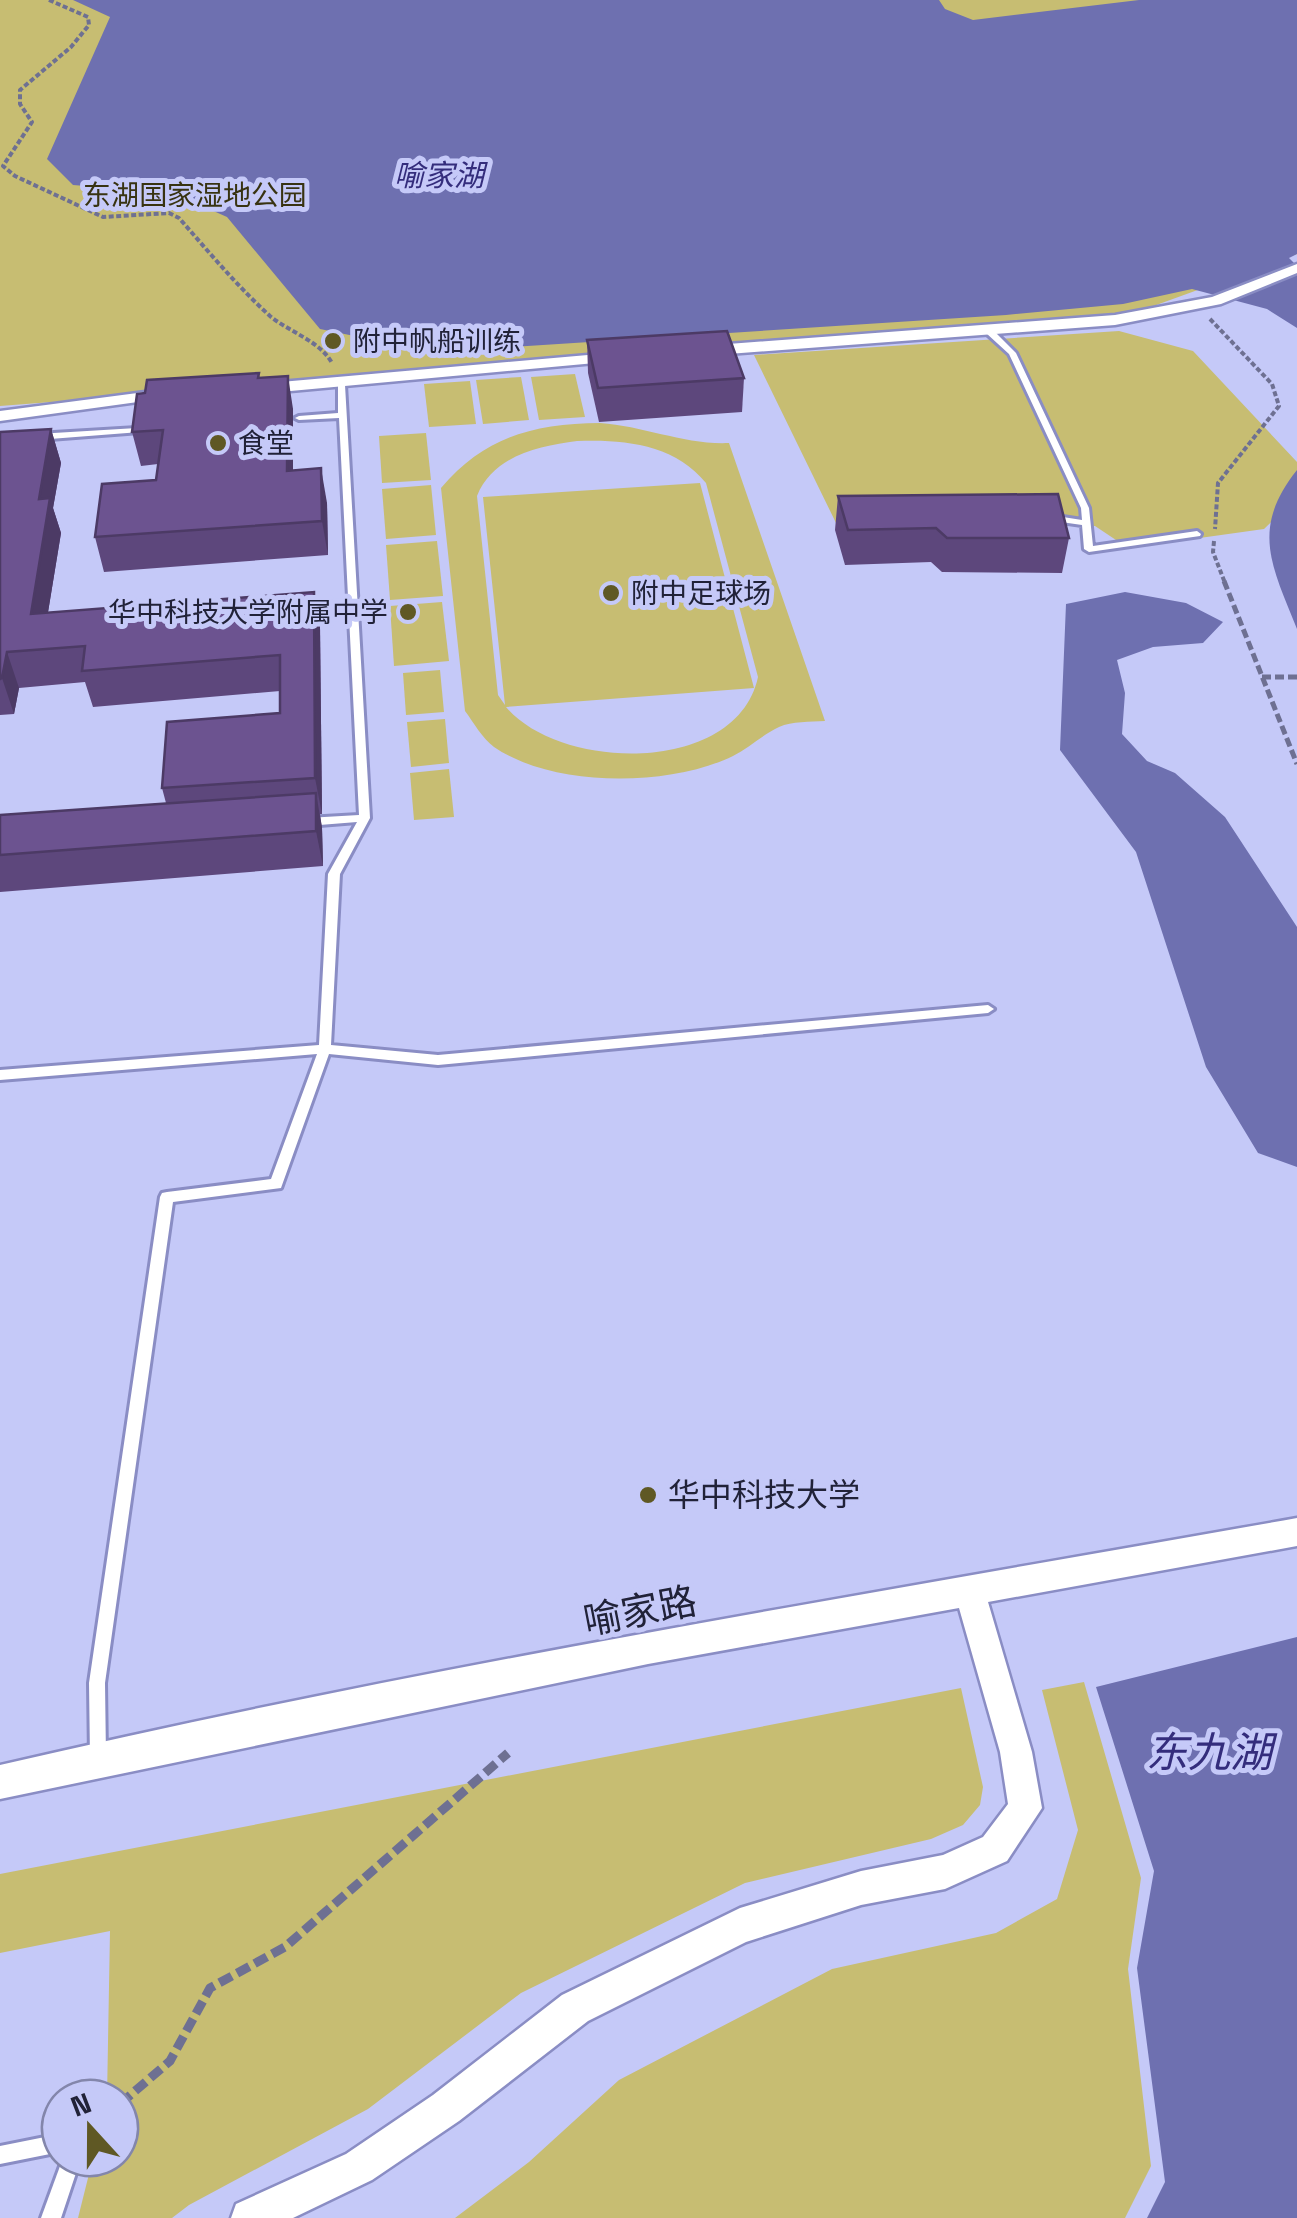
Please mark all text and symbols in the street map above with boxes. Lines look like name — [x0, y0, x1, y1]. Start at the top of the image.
water label: 喻家湖 — [394, 156, 488, 195]
park label: 东湖国家湿地公园 — [83, 177, 307, 213]
place label: 附中帆船训练 — [353, 323, 521, 359]
marker: 附中帆船训练 — [322, 330, 344, 352]
place label: 食堂 — [238, 425, 294, 461]
marker: 食堂 — [207, 432, 229, 454]
place label: 附中足球场 — [631, 575, 771, 611]
marker: 附中足球场 — [600, 582, 622, 604]
place label: 华中科技大学附属中学 — [108, 594, 388, 630]
marker: 华中科技大学附属中学 — [397, 601, 419, 623]
place label: 华中科技大学 — [668, 1475, 860, 1515]
marker: 华中科技大学 — [637, 1484, 659, 1506]
street label: 喻家路 — [579, 1577, 701, 1645]
water label: 东九湖 — [1146, 1726, 1278, 1779]
north arrow — [40, 2078, 140, 2178]
text: N — [66, 2084, 96, 2125]

